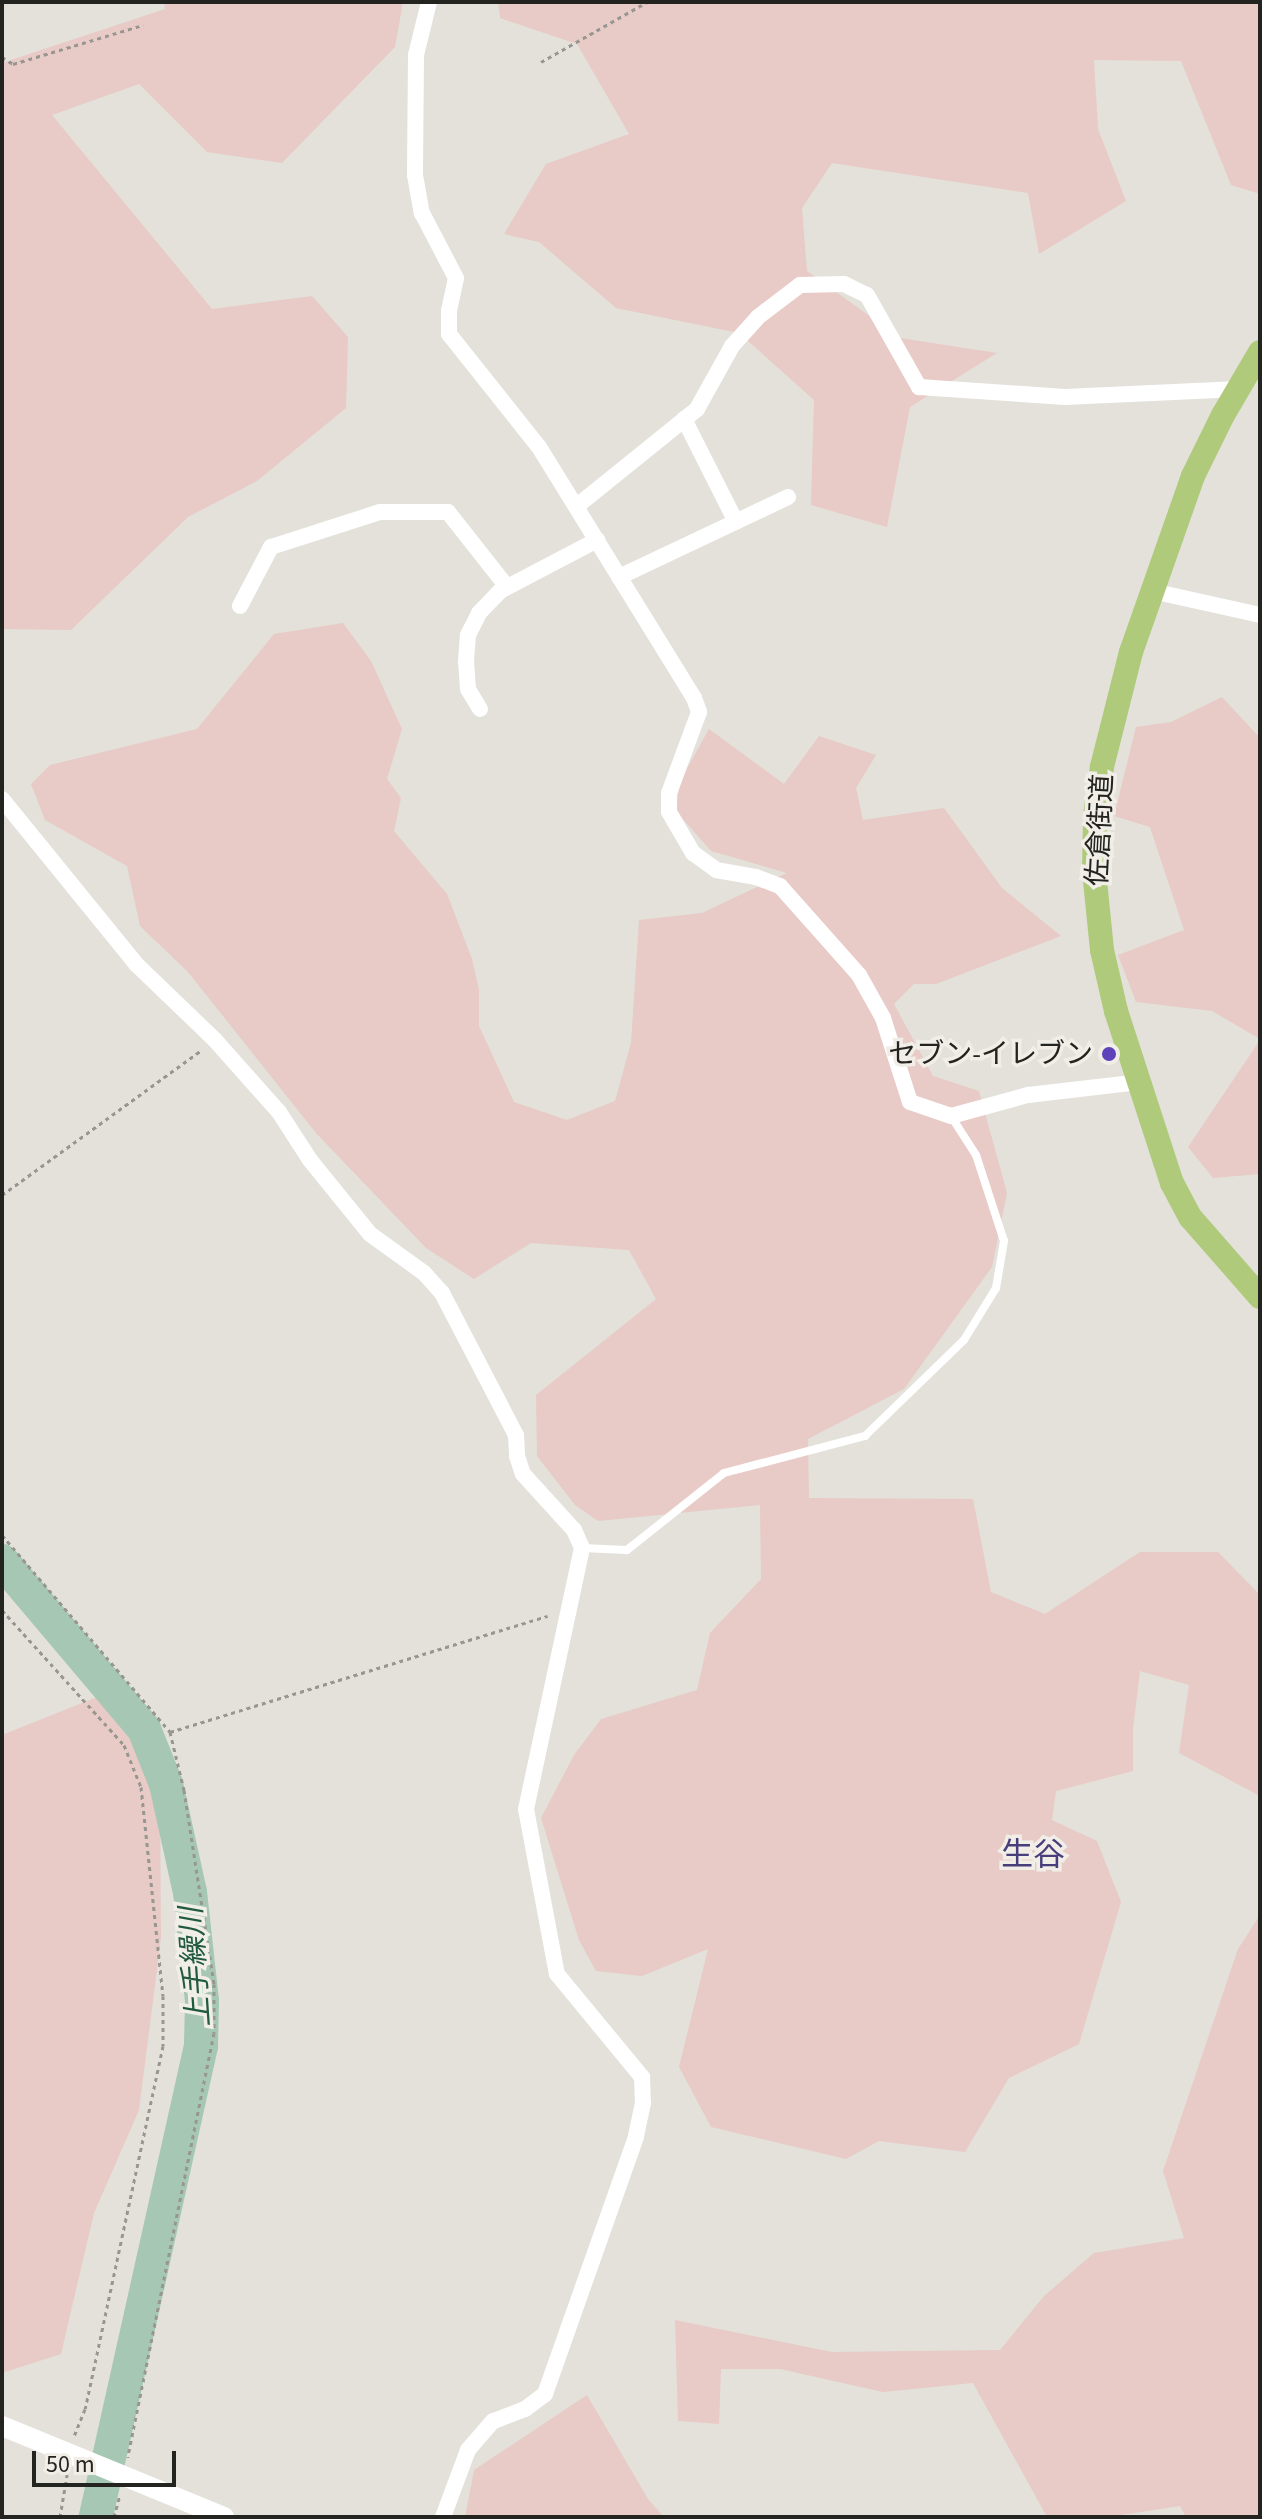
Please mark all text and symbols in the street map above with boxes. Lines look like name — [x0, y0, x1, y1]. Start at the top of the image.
street label: 佐倉街道 — [1080, 773, 1120, 887]
place label: セブン-イレブン — [888, 1037, 1093, 1071]
marker: セブン-イレブン — [1100, 1045, 1118, 1063]
district label: 生谷 — [1001, 1836, 1065, 1874]
water label: 上手繰川 — [174, 1906, 218, 2028]
scale bar — [36, 2435, 180, 2485]
text: 50 m — [46, 2447, 95, 2482]

